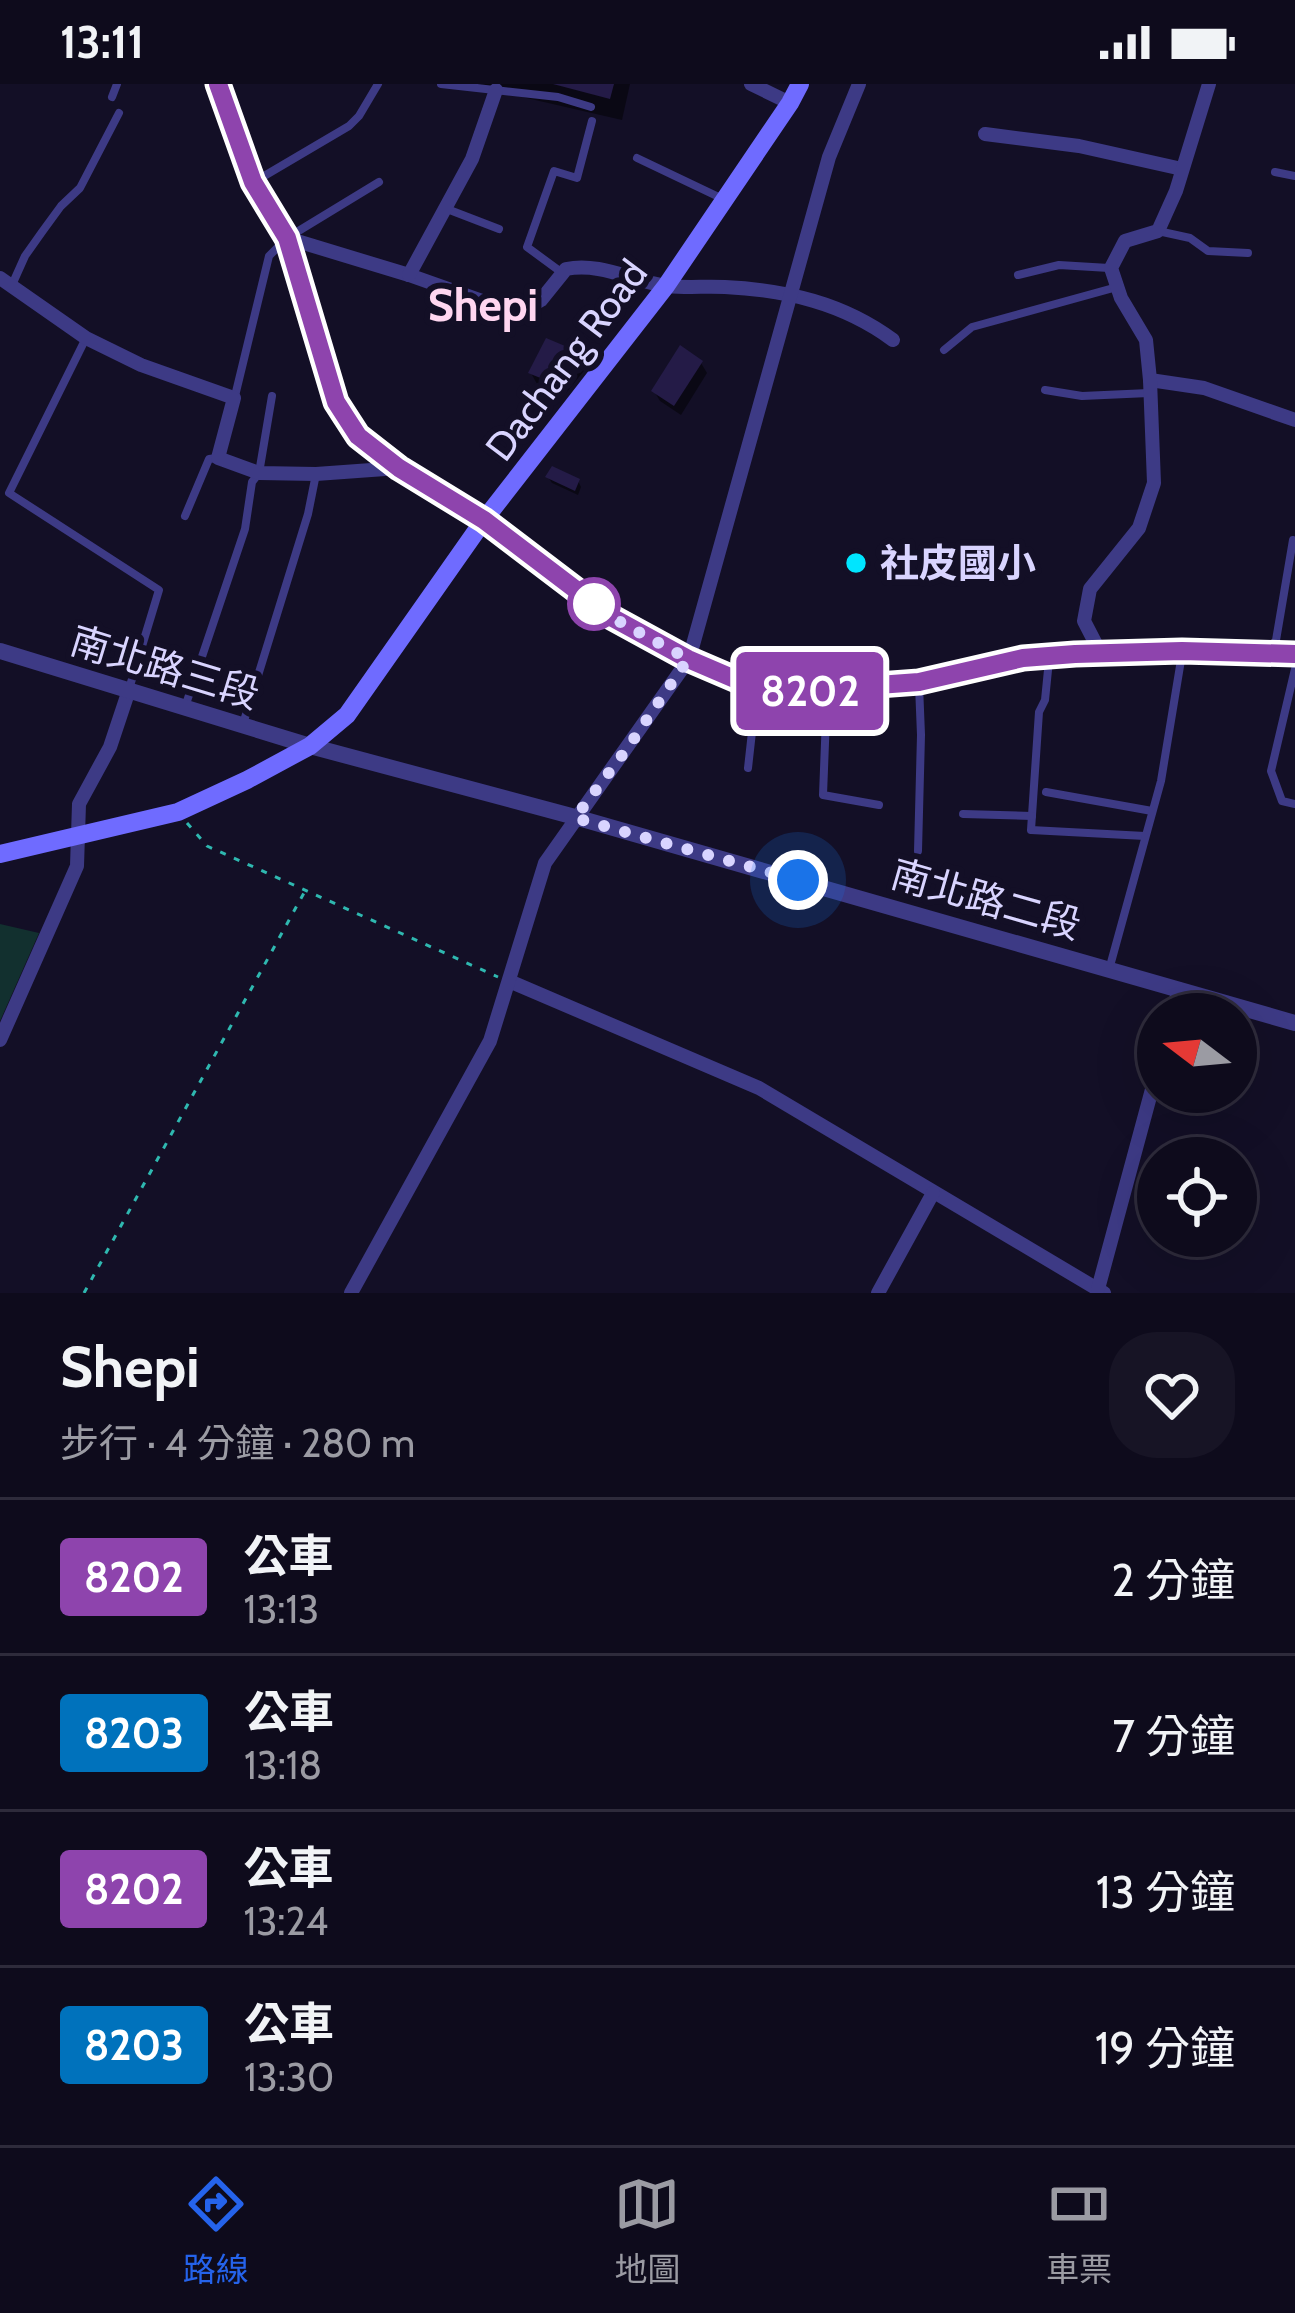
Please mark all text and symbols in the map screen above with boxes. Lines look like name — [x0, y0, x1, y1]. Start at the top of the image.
text: 13:11 — [60, 15, 144, 69]
street label: Dachang Road — [475, 250, 657, 470]
district label: Shepi — [428, 278, 538, 332]
place label: 社皮國小 — [880, 539, 1036, 587]
marker: 社皮國小 — [843, 550, 869, 576]
unlabelled marker — [569, 579, 619, 629]
street label: 南北路三段 — [65, 616, 265, 718]
line badge: 8202 — [726, 652, 894, 730]
text: 8202 — [760, 665, 860, 717]
street label: 南北路二段 — [886, 849, 1086, 949]
your location — [768, 850, 828, 910]
north arrow — [1137, 993, 1257, 1113]
map controls — [1137, 993, 1257, 1257]
button: locate — [1137, 1137, 1257, 1257]
text: Shepi — [60, 1332, 200, 1401]
button: heart — [1109, 1332, 1235, 1458]
text: 步行 · 4 分鐘 · 280 m — [60, 1419, 415, 1467]
text: 公車 — [243, 1529, 333, 1583]
text: 8202 — [84, 1551, 183, 1603]
text: 2 分鐘 — [1111, 1553, 1235, 1607]
text: 13:13 — [243, 1585, 319, 1633]
text: 公車 — [244, 1685, 334, 1739]
text: 8203 — [84, 1707, 184, 1759]
text: 7 分鐘 — [1112, 1709, 1235, 1763]
text: 13:18 — [244, 1741, 322, 1789]
text: 公車 — [243, 1841, 333, 1895]
text: 8202 — [84, 1863, 183, 1915]
text: 13 分鐘 — [1096, 1865, 1235, 1919]
text: 13:24 — [243, 1897, 328, 1945]
text: 公車 — [244, 1997, 334, 2051]
text: 8203 — [84, 2019, 184, 2071]
text: 19 分鐘 — [1095, 2021, 1235, 2075]
text: 13:30 — [244, 2053, 334, 2101]
tab: 路線 — [183, 2171, 249, 2291]
tab: 地圖 — [614, 2171, 680, 2291]
tab: 車票 — [1046, 2171, 1112, 2291]

